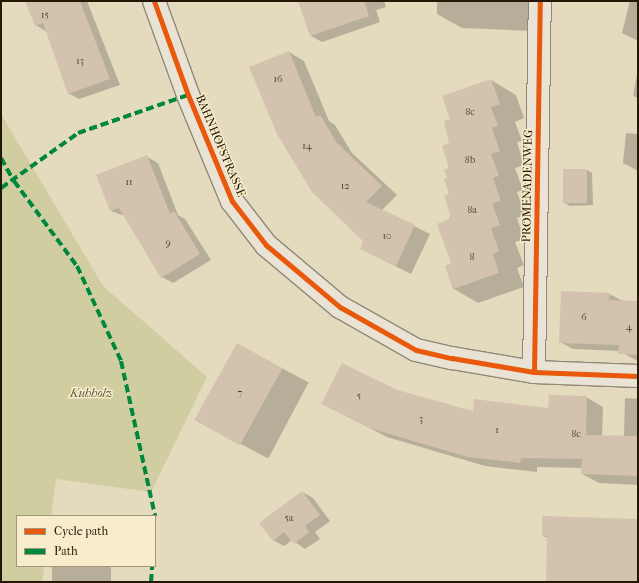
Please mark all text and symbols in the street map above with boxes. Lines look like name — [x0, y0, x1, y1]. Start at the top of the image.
house number: 15 — [41, 10, 49, 22]
house number: 13 — [76, 56, 84, 68]
house number: 16 — [274, 74, 282, 86]
street label: BAHNHOFSTRASSE — [192, 93, 248, 199]
house number: 8c — [465, 107, 475, 119]
street label: PROMENADENWEG — [520, 129, 536, 243]
house number: 14 — [302, 141, 312, 153]
house number: 8b — [465, 155, 475, 167]
house number: 11 — [125, 177, 133, 189]
house number: 12 — [341, 181, 349, 193]
house number: 8a — [467, 205, 477, 217]
house number: 10 — [382, 231, 392, 243]
house number: 9 — [165, 238, 171, 250]
house number: 8 — [469, 252, 475, 264]
house number: 6 — [581, 312, 587, 324]
house number: 4 — [626, 322, 632, 334]
park label: Kuhholz — [70, 387, 112, 401]
house number: 7 — [238, 388, 242, 400]
house number: 5 — [357, 391, 361, 403]
house number: 3 — [419, 414, 423, 426]
house number: 1 — [495, 425, 499, 437]
house number: 8c — [571, 429, 581, 441]
house number: 5a — [285, 513, 293, 525]
legend — [16, 515, 156, 567]
text: Cycle path — [54, 524, 108, 538]
text: Path — [54, 544, 78, 558]

